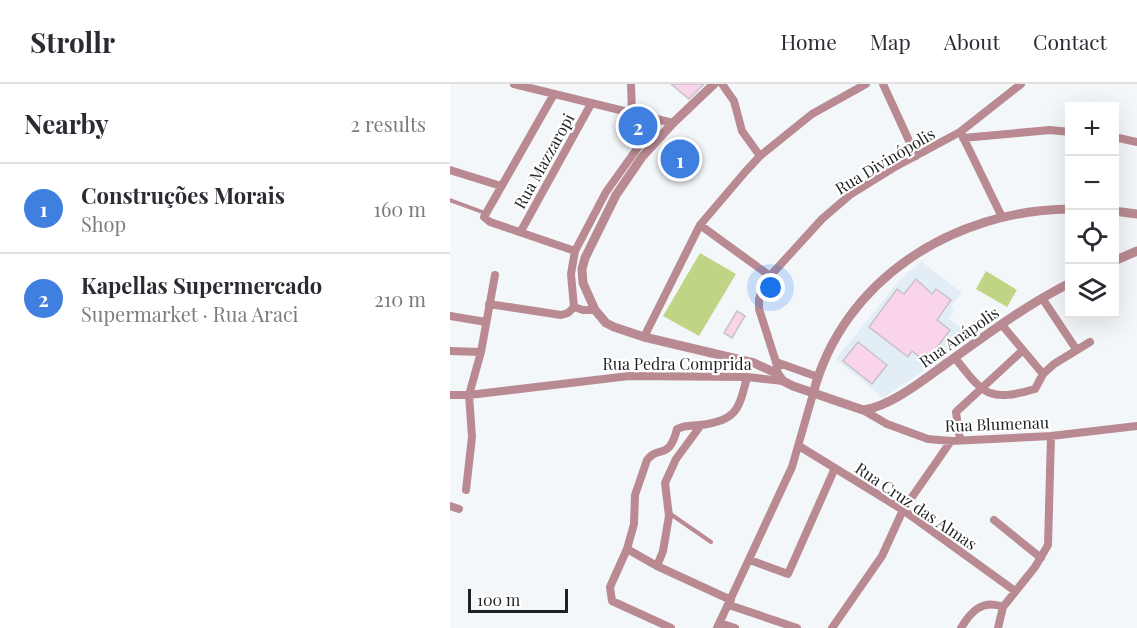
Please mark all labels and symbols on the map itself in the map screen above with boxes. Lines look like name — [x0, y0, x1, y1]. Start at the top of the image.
pin: 2 — [618, 104, 657, 148]
street label: Rua Mazzaropi — [509, 109, 579, 212]
street label: Rua Divinópolis — [831, 123, 939, 199]
pin: 1 — [660, 136, 700, 182]
your location — [756, 273, 785, 302]
street label: Rua Anápolis — [915, 301, 1003, 372]
street label: Rua Pedra Comprida — [602, 353, 752, 374]
street label: Rua Blumenau — [945, 411, 1049, 436]
street label: Rua Cruz das Almas — [851, 457, 981, 554]
scale bar — [468, 586, 568, 614]

